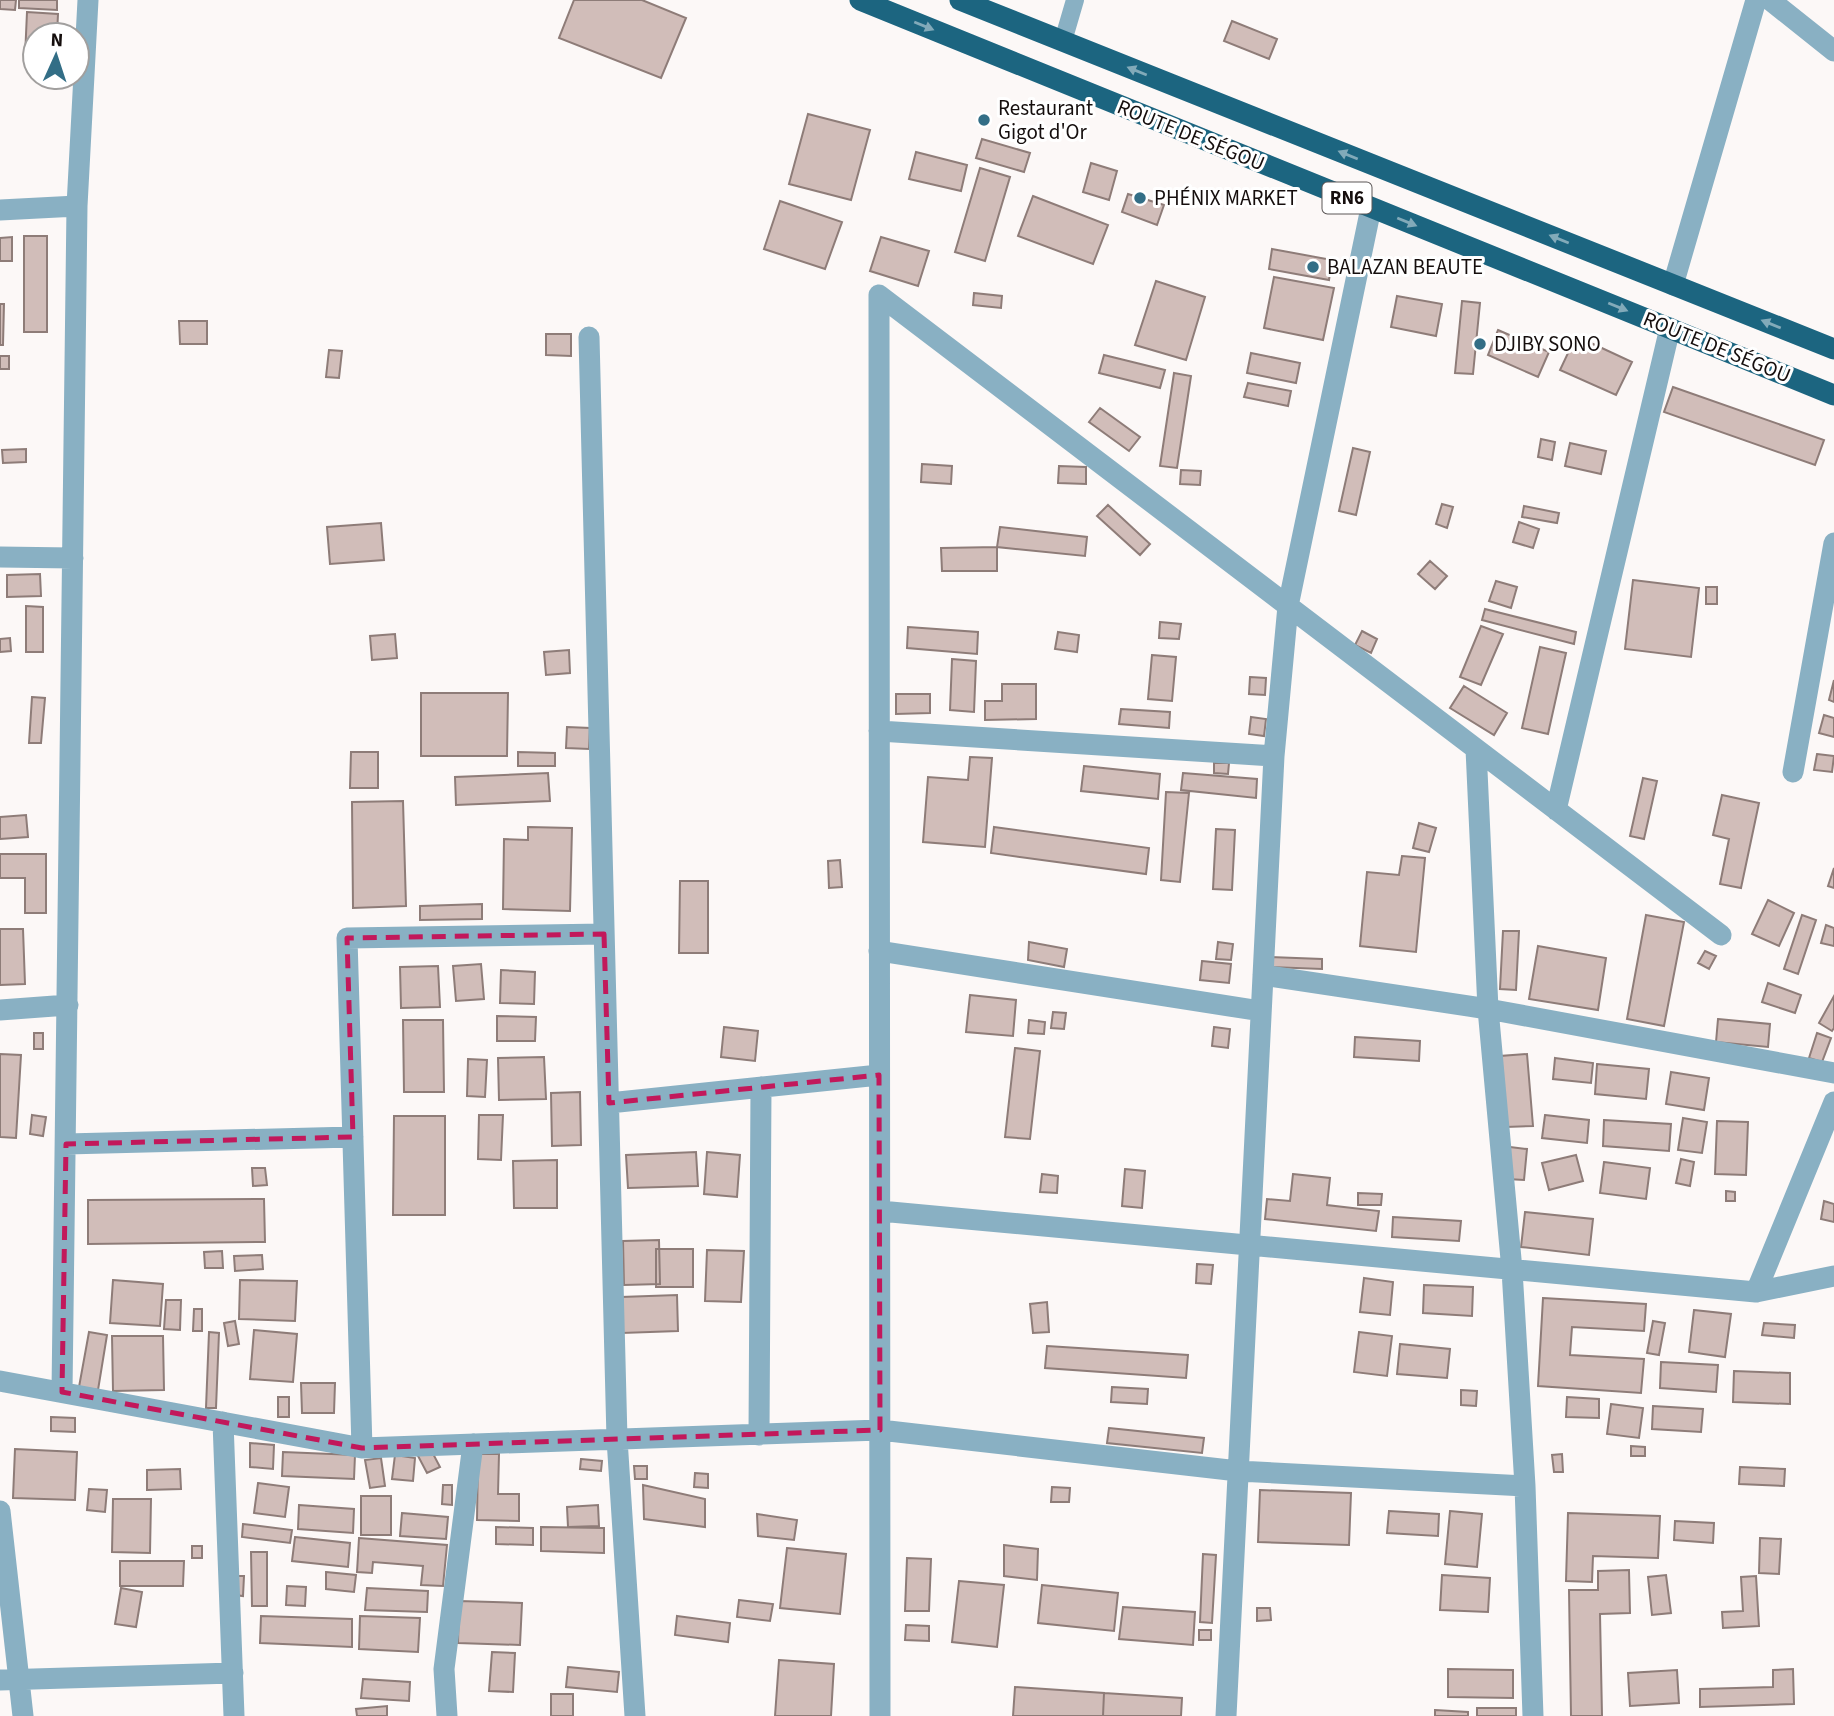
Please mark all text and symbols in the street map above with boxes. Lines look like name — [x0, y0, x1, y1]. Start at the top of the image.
one-way arrow — [913, 20, 934, 31]
north arrow — [21, 21, 91, 91]
text: N — [50, 27, 64, 54]
one-way arrow — [1126, 65, 1147, 76]
street label: ROUTE DE SÉGOU — [1113, 92, 1269, 178]
place label: Restaurant Gigot d'Or — [998, 93, 1093, 147]
marker: Restaurant Gigot d'Or — [976, 112, 992, 128]
one-way arrow — [1337, 150, 1358, 161]
road number: RN6 — [1322, 182, 1372, 214]
place label: PHÉNIX MARKET — [1154, 183, 1298, 213]
marker: PHÉNIX MARKET — [1132, 190, 1148, 206]
one-way arrow — [1396, 217, 1417, 228]
one-way arrow — [1549, 234, 1570, 245]
place label: BALAZAN BEAUTE — [1327, 252, 1483, 282]
marker: BALAZAN BEAUTE — [1305, 259, 1321, 275]
one-way arrow — [1608, 301, 1629, 312]
street label: ROUTE DE SÉGOU — [1639, 304, 1795, 390]
one-way arrow — [1760, 318, 1781, 329]
place label: DJIBY SONO — [1494, 329, 1601, 359]
marker: DJIBY SONO — [1472, 336, 1488, 352]

